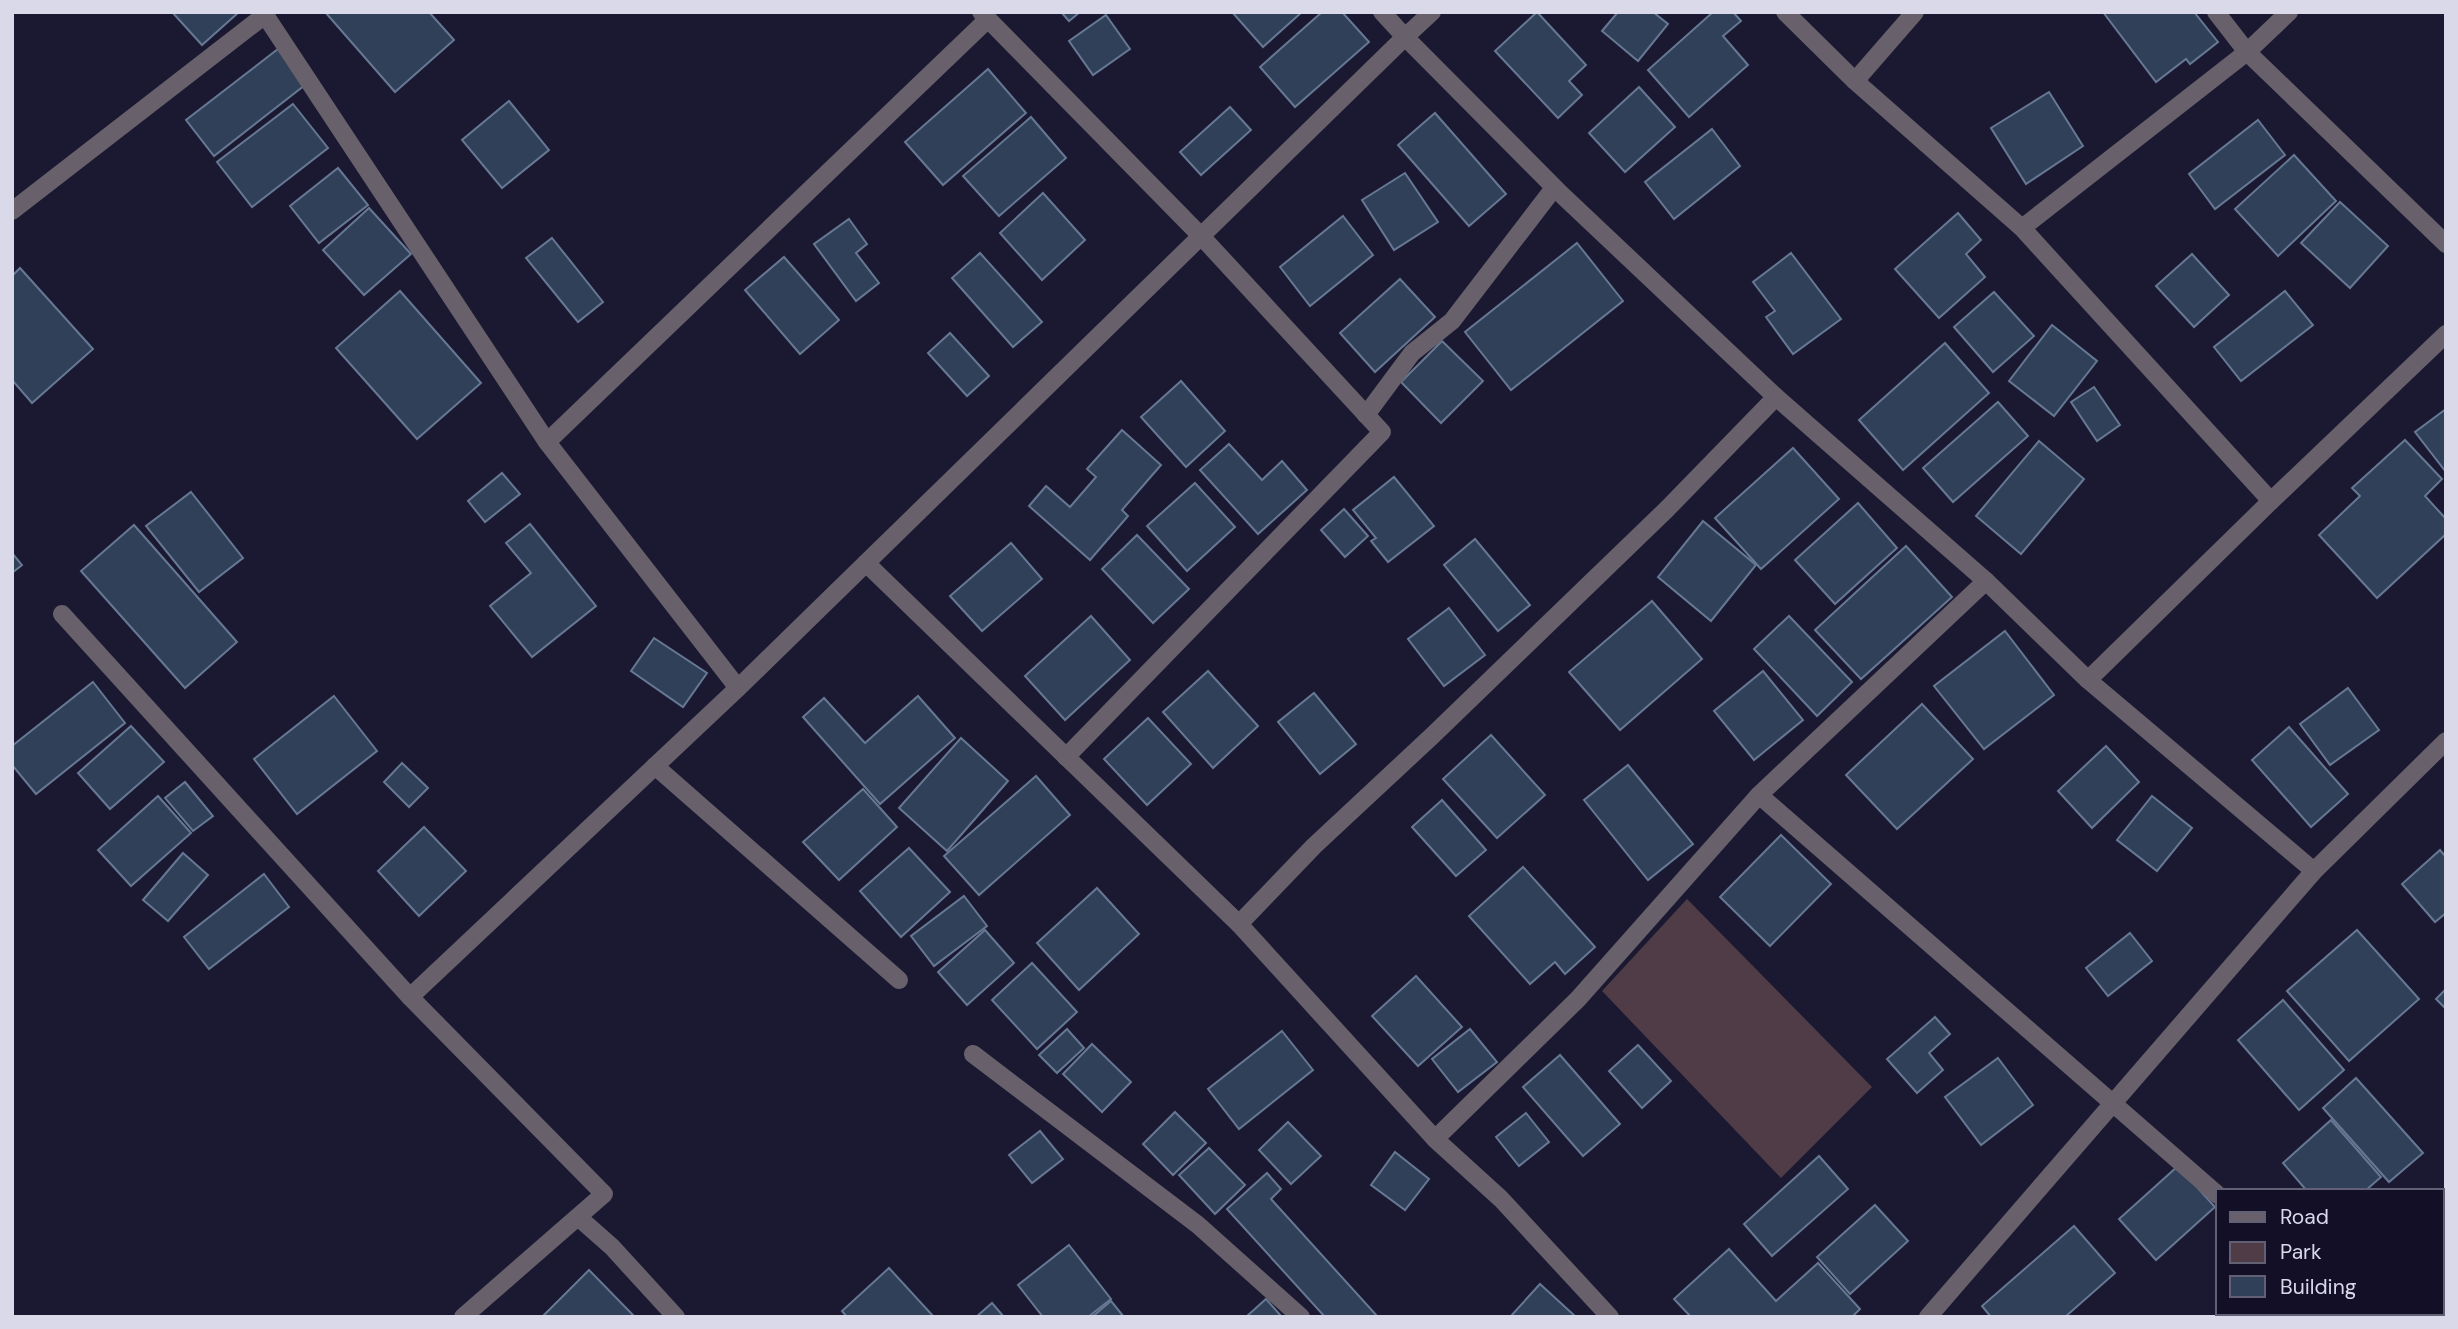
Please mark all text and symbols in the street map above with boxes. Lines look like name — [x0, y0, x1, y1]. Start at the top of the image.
legend — [2216, 1189, 2444, 1315]
text: Road — [2280, 1203, 2329, 1231]
text: Park — [2280, 1238, 2322, 1266]
text: Building — [2280, 1273, 2357, 1301]

